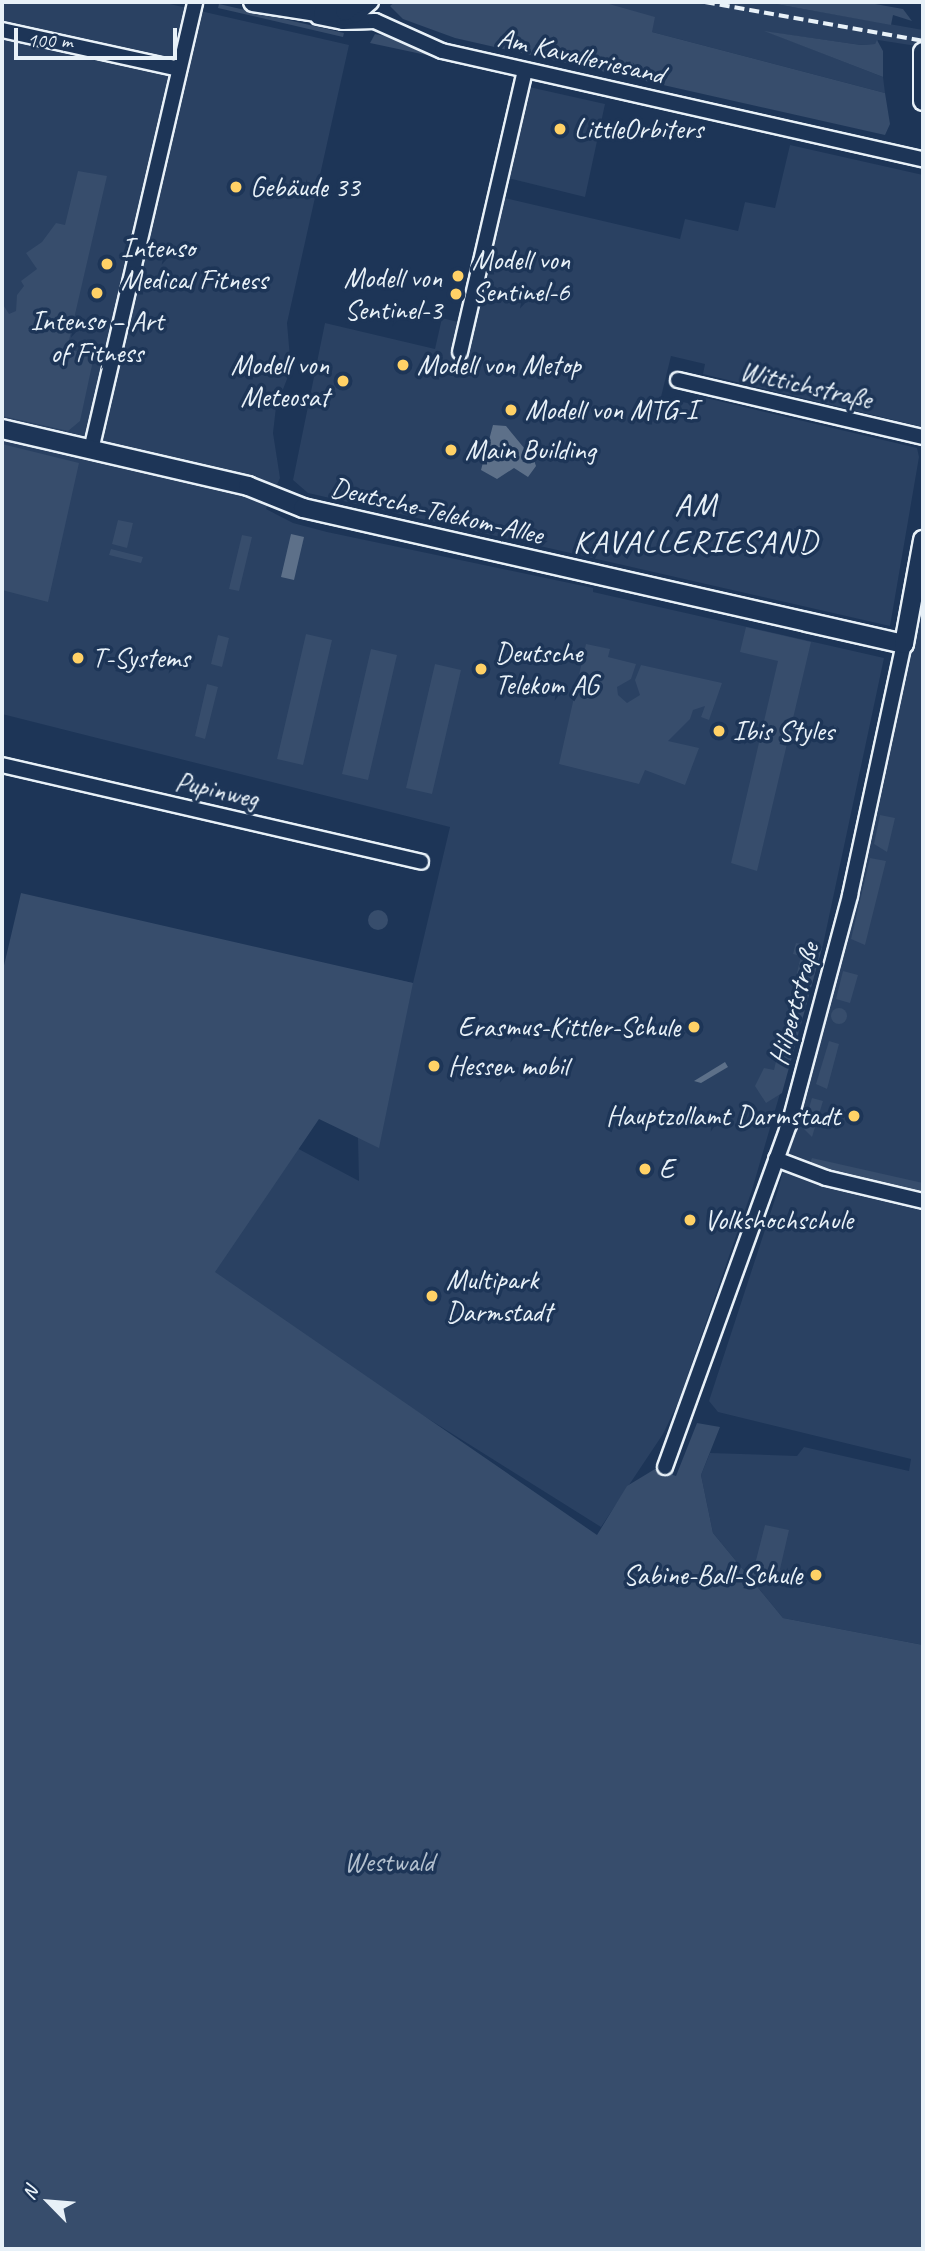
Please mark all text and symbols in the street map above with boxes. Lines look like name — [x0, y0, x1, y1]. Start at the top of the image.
scale bar — [18, 14, 180, 58]
street label: Am Kavalleriesand — [495, 21, 667, 91]
text: 100 m — [27, 27, 72, 53]
place label: LittleOrbiters — [574, 112, 703, 146]
marker: LittleOrbiters — [552, 121, 568, 137]
place label: Gebäude 33 — [250, 170, 360, 204]
marker: Gebäude 33 — [228, 179, 244, 195]
place label: Intenso Medical Fitness — [121, 231, 268, 297]
place label: Modell von Sentinel-6 — [472, 243, 570, 309]
marker: Intenso Medical Fitness — [99, 256, 115, 272]
place label: Modell von Sentinel-3 — [344, 261, 442, 327]
marker: Modell von Sentinel-6 — [450, 268, 466, 284]
marker: Intenso – Art of Fitness — [89, 285, 105, 301]
marker: Modell von Sentinel-3 — [448, 286, 464, 302]
place label: Intenso – Art of Fitness — [30, 304, 164, 370]
place label: Modell von Meteosat — [231, 348, 329, 414]
place label: Modell von Metop — [417, 348, 581, 382]
street label: Wittichstraße — [737, 354, 875, 416]
marker: Modell von Metop — [395, 357, 411, 373]
marker: Modell von Meteosat — [335, 373, 351, 389]
place label: Modell von MTG-I — [525, 393, 697, 427]
marker: Modell von MTG-I — [503, 402, 519, 418]
place label: Main Building — [465, 433, 596, 467]
marker: Main Building — [443, 442, 459, 458]
street label: Deutsche-Telekom-Allee — [328, 470, 546, 552]
district label: AM KAVALLERIESAND — [575, 487, 817, 562]
place label: Deutsche Telekom AG — [495, 636, 598, 702]
place label: T-Systems — [92, 641, 190, 675]
marker: T-Systems — [70, 650, 86, 666]
marker: Deutsche Telekom AG — [473, 661, 489, 677]
place label: Ibis Styles — [733, 714, 835, 748]
marker: Ibis Styles — [711, 723, 727, 739]
street label: Pupinweg — [172, 764, 262, 816]
street label: Hilpertstraße — [762, 939, 826, 1069]
place label: Erasmus-Kittler-Schule — [458, 1010, 680, 1044]
marker: Erasmus-Kittler-Schule — [686, 1019, 702, 1035]
place label: Hessen mobil — [448, 1049, 569, 1083]
marker: Hessen mobil — [426, 1058, 442, 1074]
place label: Hauptzollamt Darmstadt — [604, 1099, 840, 1133]
marker: Hauptzollamt Darmstadt — [846, 1108, 862, 1124]
place label: E — [659, 1152, 674, 1186]
marker: E — [637, 1161, 653, 1177]
place label: Volkshochschule — [704, 1203, 853, 1237]
marker: Volkshochschule — [682, 1212, 698, 1228]
place label: Multipark Darmstadt — [446, 1263, 552, 1329]
marker: Multipark Darmstadt — [424, 1288, 440, 1304]
place label: Sabine-Ball-Schule — [623, 1558, 802, 1592]
marker: Sabine-Ball-Schule — [808, 1567, 824, 1583]
park label: Westwald — [344, 1845, 434, 1879]
north arrow — [14, 2167, 84, 2237]
text: N — [17, 2183, 43, 2204]

